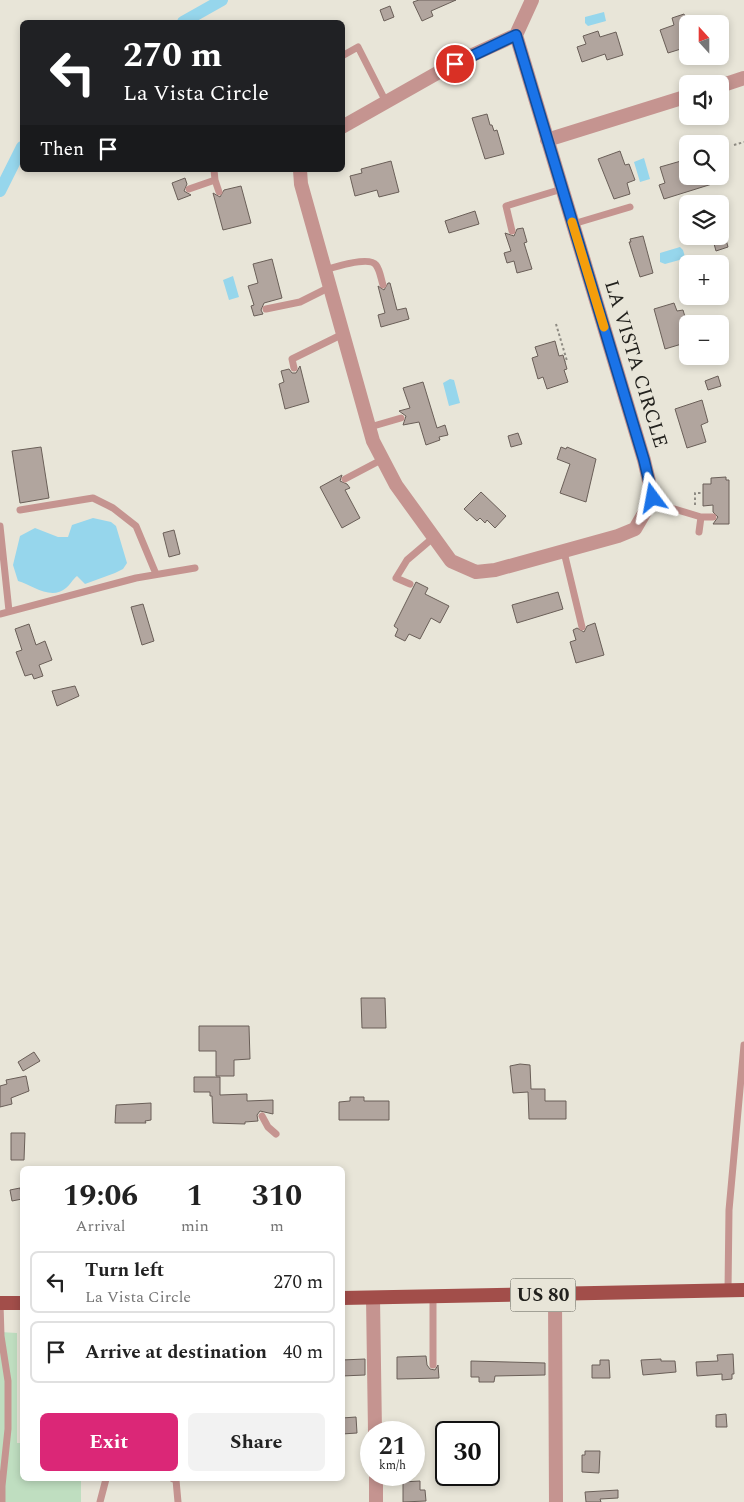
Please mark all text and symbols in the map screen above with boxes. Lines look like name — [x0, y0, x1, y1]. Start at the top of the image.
north arrow — [679, 15, 729, 65]
map controls — [679, 15, 729, 365]
text: 270 m — [123, 29, 222, 82]
icon: left — [40, 40, 105, 105]
pin — [434, 43, 476, 85]
icon: arrive — [441, 50, 469, 78]
button: sound — [679, 75, 729, 125]
text: La Vista Circle — [123, 77, 269, 110]
text: Then — [40, 135, 84, 164]
icon: arrive — [94, 135, 122, 163]
button: search — [679, 135, 729, 185]
button: layers — [679, 195, 729, 245]
button: + — [679, 255, 729, 305]
street label: LA VISTA CIRCLE — [596, 276, 676, 452]
button: − — [679, 315, 729, 365]
position arrow — [626, 471, 678, 523]
text: 19:06 — [63, 1173, 138, 1219]
text: 1 — [186, 1173, 203, 1219]
text: 310 — [252, 1173, 302, 1219]
text: Arrival — [76, 1214, 125, 1238]
text: min — [181, 1214, 209, 1238]
text: m — [270, 1214, 284, 1238]
text: Turn left — [85, 1256, 164, 1285]
icon: left — [42, 1268, 70, 1296]
text: 270 m — [273, 1268, 323, 1297]
road number: US 80 — [510, 1278, 576, 1312]
text: La Vista Circle — [85, 1285, 191, 1309]
icon: arrive — [42, 1338, 70, 1366]
text: Arrive at destination — [85, 1338, 267, 1367]
text: 40 m — [283, 1338, 323, 1367]
button: Exit — [40, 1413, 178, 1471]
button: Share — [188, 1413, 325, 1471]
speed limit sign: 30 — [435, 1421, 500, 1486]
text: 21 — [378, 1428, 407, 1466]
text: km/h — [379, 1456, 406, 1475]

